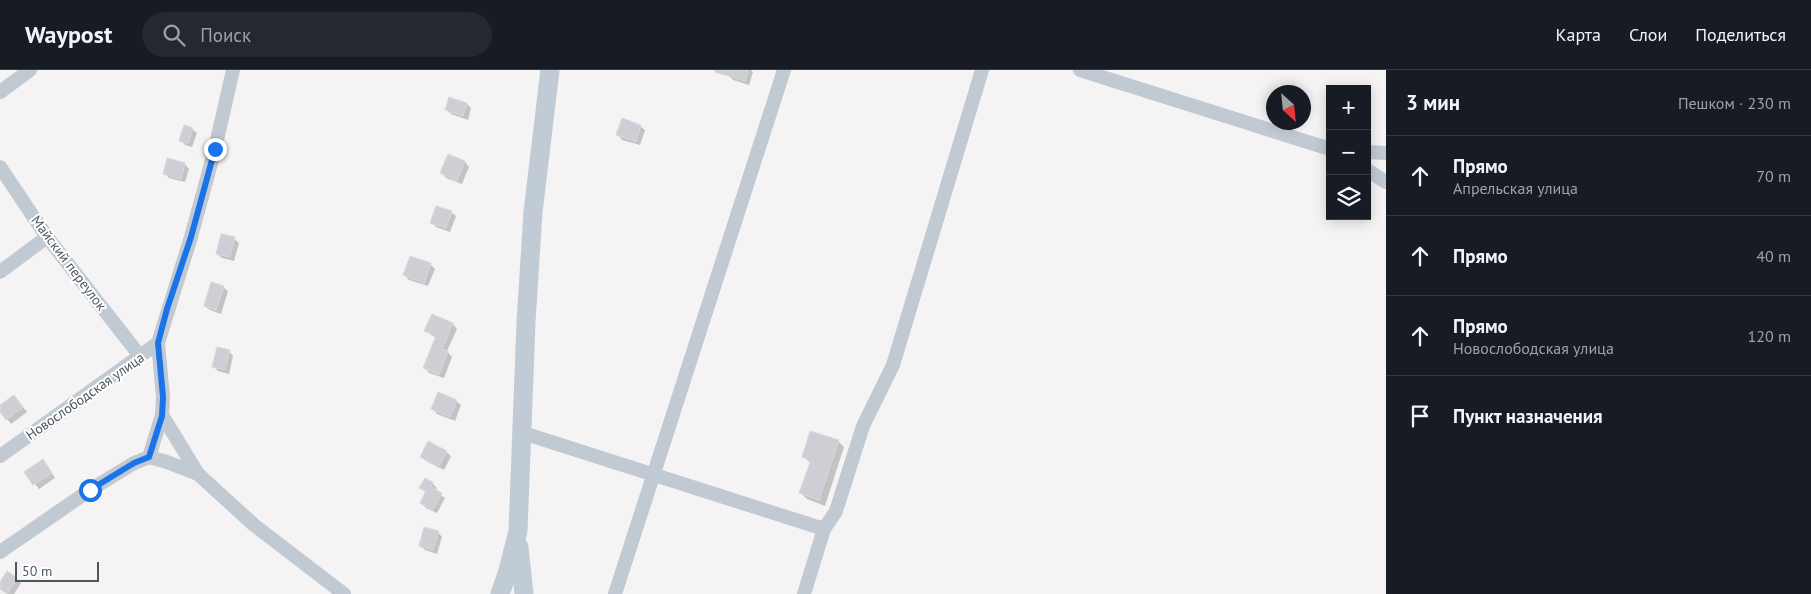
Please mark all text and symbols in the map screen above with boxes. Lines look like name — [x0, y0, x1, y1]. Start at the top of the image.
search box — [142, 12, 492, 57]
text: Waypost — [25, 19, 112, 50]
icon: search — [160, 21, 188, 49]
text: Поиск — [200, 23, 251, 47]
text: Карта — [1556, 23, 1601, 46]
text: Слои — [1629, 23, 1667, 46]
text: Поделиться — [1695, 23, 1786, 46]
north arrow — [1266, 85, 1311, 130]
map controls — [1326, 85, 1371, 220]
button: + — [1326, 85, 1371, 130]
text: 3 мин — [1406, 89, 1460, 116]
text: Пешком · 230 m — [1678, 93, 1791, 113]
button: − — [1326, 130, 1371, 175]
route end — [204, 138, 227, 161]
text: Прямо — [1453, 154, 1508, 178]
icon: ahead — [1406, 162, 1434, 190]
text: 70 m — [1756, 166, 1791, 186]
button: layers — [1326, 175, 1371, 220]
text: Апрельская улица — [1453, 178, 1578, 198]
street label: Майский переулок — [27, 212, 111, 314]
icon: ahead — [1406, 242, 1434, 270]
text: Прямо — [1453, 244, 1508, 268]
text: 40 m — [1756, 246, 1791, 266]
text: Прямо — [1453, 314, 1508, 338]
icon: ahead — [1406, 322, 1434, 350]
text: 120 m — [1748, 326, 1791, 346]
text: Новослободская улица — [1453, 338, 1614, 358]
street label: Новослободская улица — [22, 348, 148, 444]
icon: arrive — [1406, 402, 1434, 430]
text: Пункт назначения — [1453, 404, 1603, 428]
route start — [79, 479, 102, 502]
scale bar — [15, 559, 99, 582]
text: 50 m — [22, 562, 52, 580]

